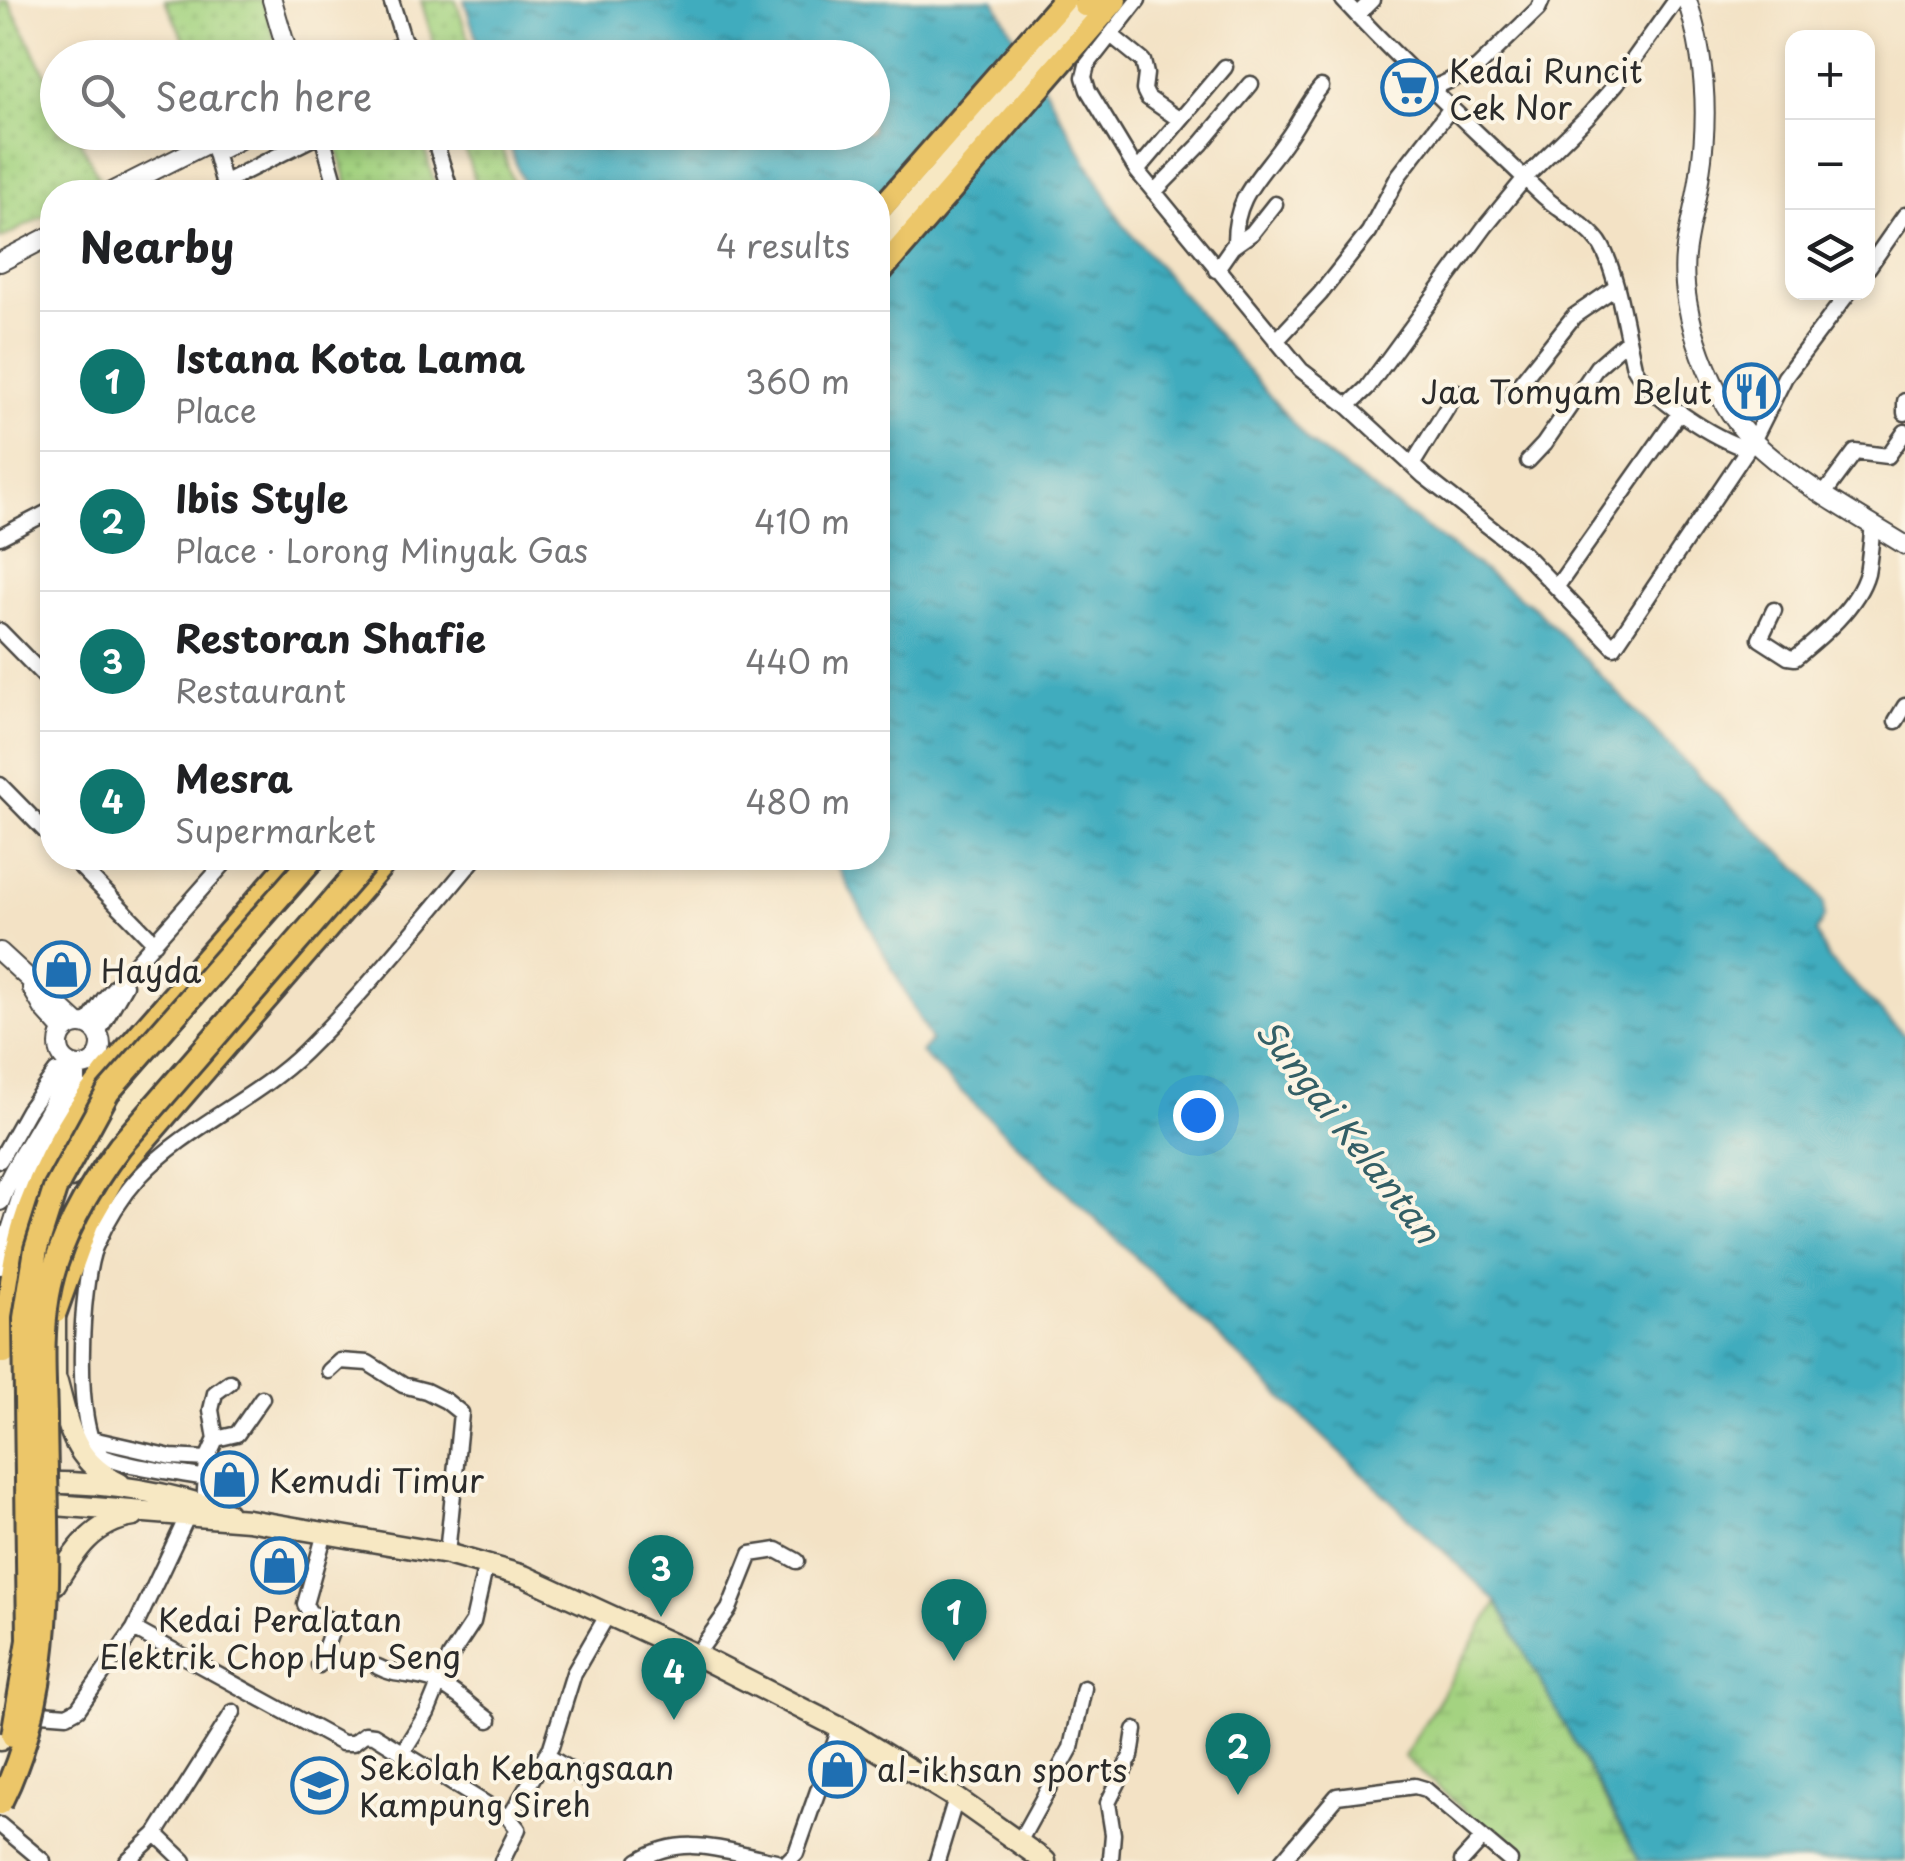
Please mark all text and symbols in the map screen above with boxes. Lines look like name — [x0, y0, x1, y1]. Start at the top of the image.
map controls — [1785, 30, 1875, 300]
button: + — [1785, 30, 1875, 120]
search box — [40, 40, 890, 150]
place label: Kedai Runcit Cek Nor — [1449, 46, 1643, 131]
supermarket icon: Kedai Runcit Cek Nor — [1380, 58, 1440, 118]
text: Search here — [155, 67, 372, 124]
icon: search — [75, 68, 130, 123]
button: − — [1785, 120, 1875, 210]
button: layers — [1785, 210, 1875, 300]
text: Nearby — [80, 214, 234, 277]
text: 4 results — [716, 221, 850, 269]
text: Istana Kota Lama — [175, 329, 525, 386]
text: 1 — [105, 357, 120, 405]
text: 360 m — [745, 357, 850, 405]
restaurant icon: Jaa Tomyam Belut — [1721, 361, 1781, 421]
place label: Jaa Tomyam Belut — [1421, 367, 1712, 415]
text: Place — [175, 386, 257, 434]
text: Ibis Style — [175, 469, 348, 526]
text: 2 — [101, 497, 124, 545]
text: 410 m — [754, 497, 850, 545]
text: Place · Lorong Minyak Gas — [175, 526, 588, 574]
text: Restoran Shafie — [175, 609, 486, 666]
text: 3 — [102, 637, 123, 685]
text: 440 m — [745, 637, 850, 685]
text: Restaurant — [175, 666, 346, 714]
text: Mesra — [175, 749, 293, 806]
text: 4 — [102, 777, 123, 825]
text: 480 m — [745, 777, 850, 825]
text: Supermarket — [175, 806, 376, 854]
shop icon: Hayda — [32, 940, 92, 1000]
place label: Hayda — [101, 946, 202, 994]
water label: Sungai Kelantan — [1244, 1006, 1455, 1255]
your location — [1173, 1090, 1224, 1141]
shop icon: Kemudi Timur — [200, 1450, 260, 1510]
place label: Kemudi Timur — [269, 1456, 484, 1504]
pin: 3 — [628, 1534, 694, 1617]
shop icon: Kedai Peralatan Elektrik Chop Hup Seng — [250, 1535, 310, 1595]
pin: 1 — [922, 1578, 986, 1661]
place label: Kedai Peralatan Elektrik Chop Hup Seng — [99, 1595, 461, 1680]
pin: 4 — [642, 1638, 706, 1720]
pin: 2 — [1206, 1712, 1270, 1795]
shop icon: al-ikhsan sports — [808, 1739, 868, 1799]
place label: Sekolah Kebangsaan Kampung Sireh — [359, 1743, 674, 1828]
place label: al-ikhsan sports — [877, 1745, 1127, 1793]
school or university icon: Sekolah Kebangsaan Kampung Sireh — [290, 1755, 350, 1815]

